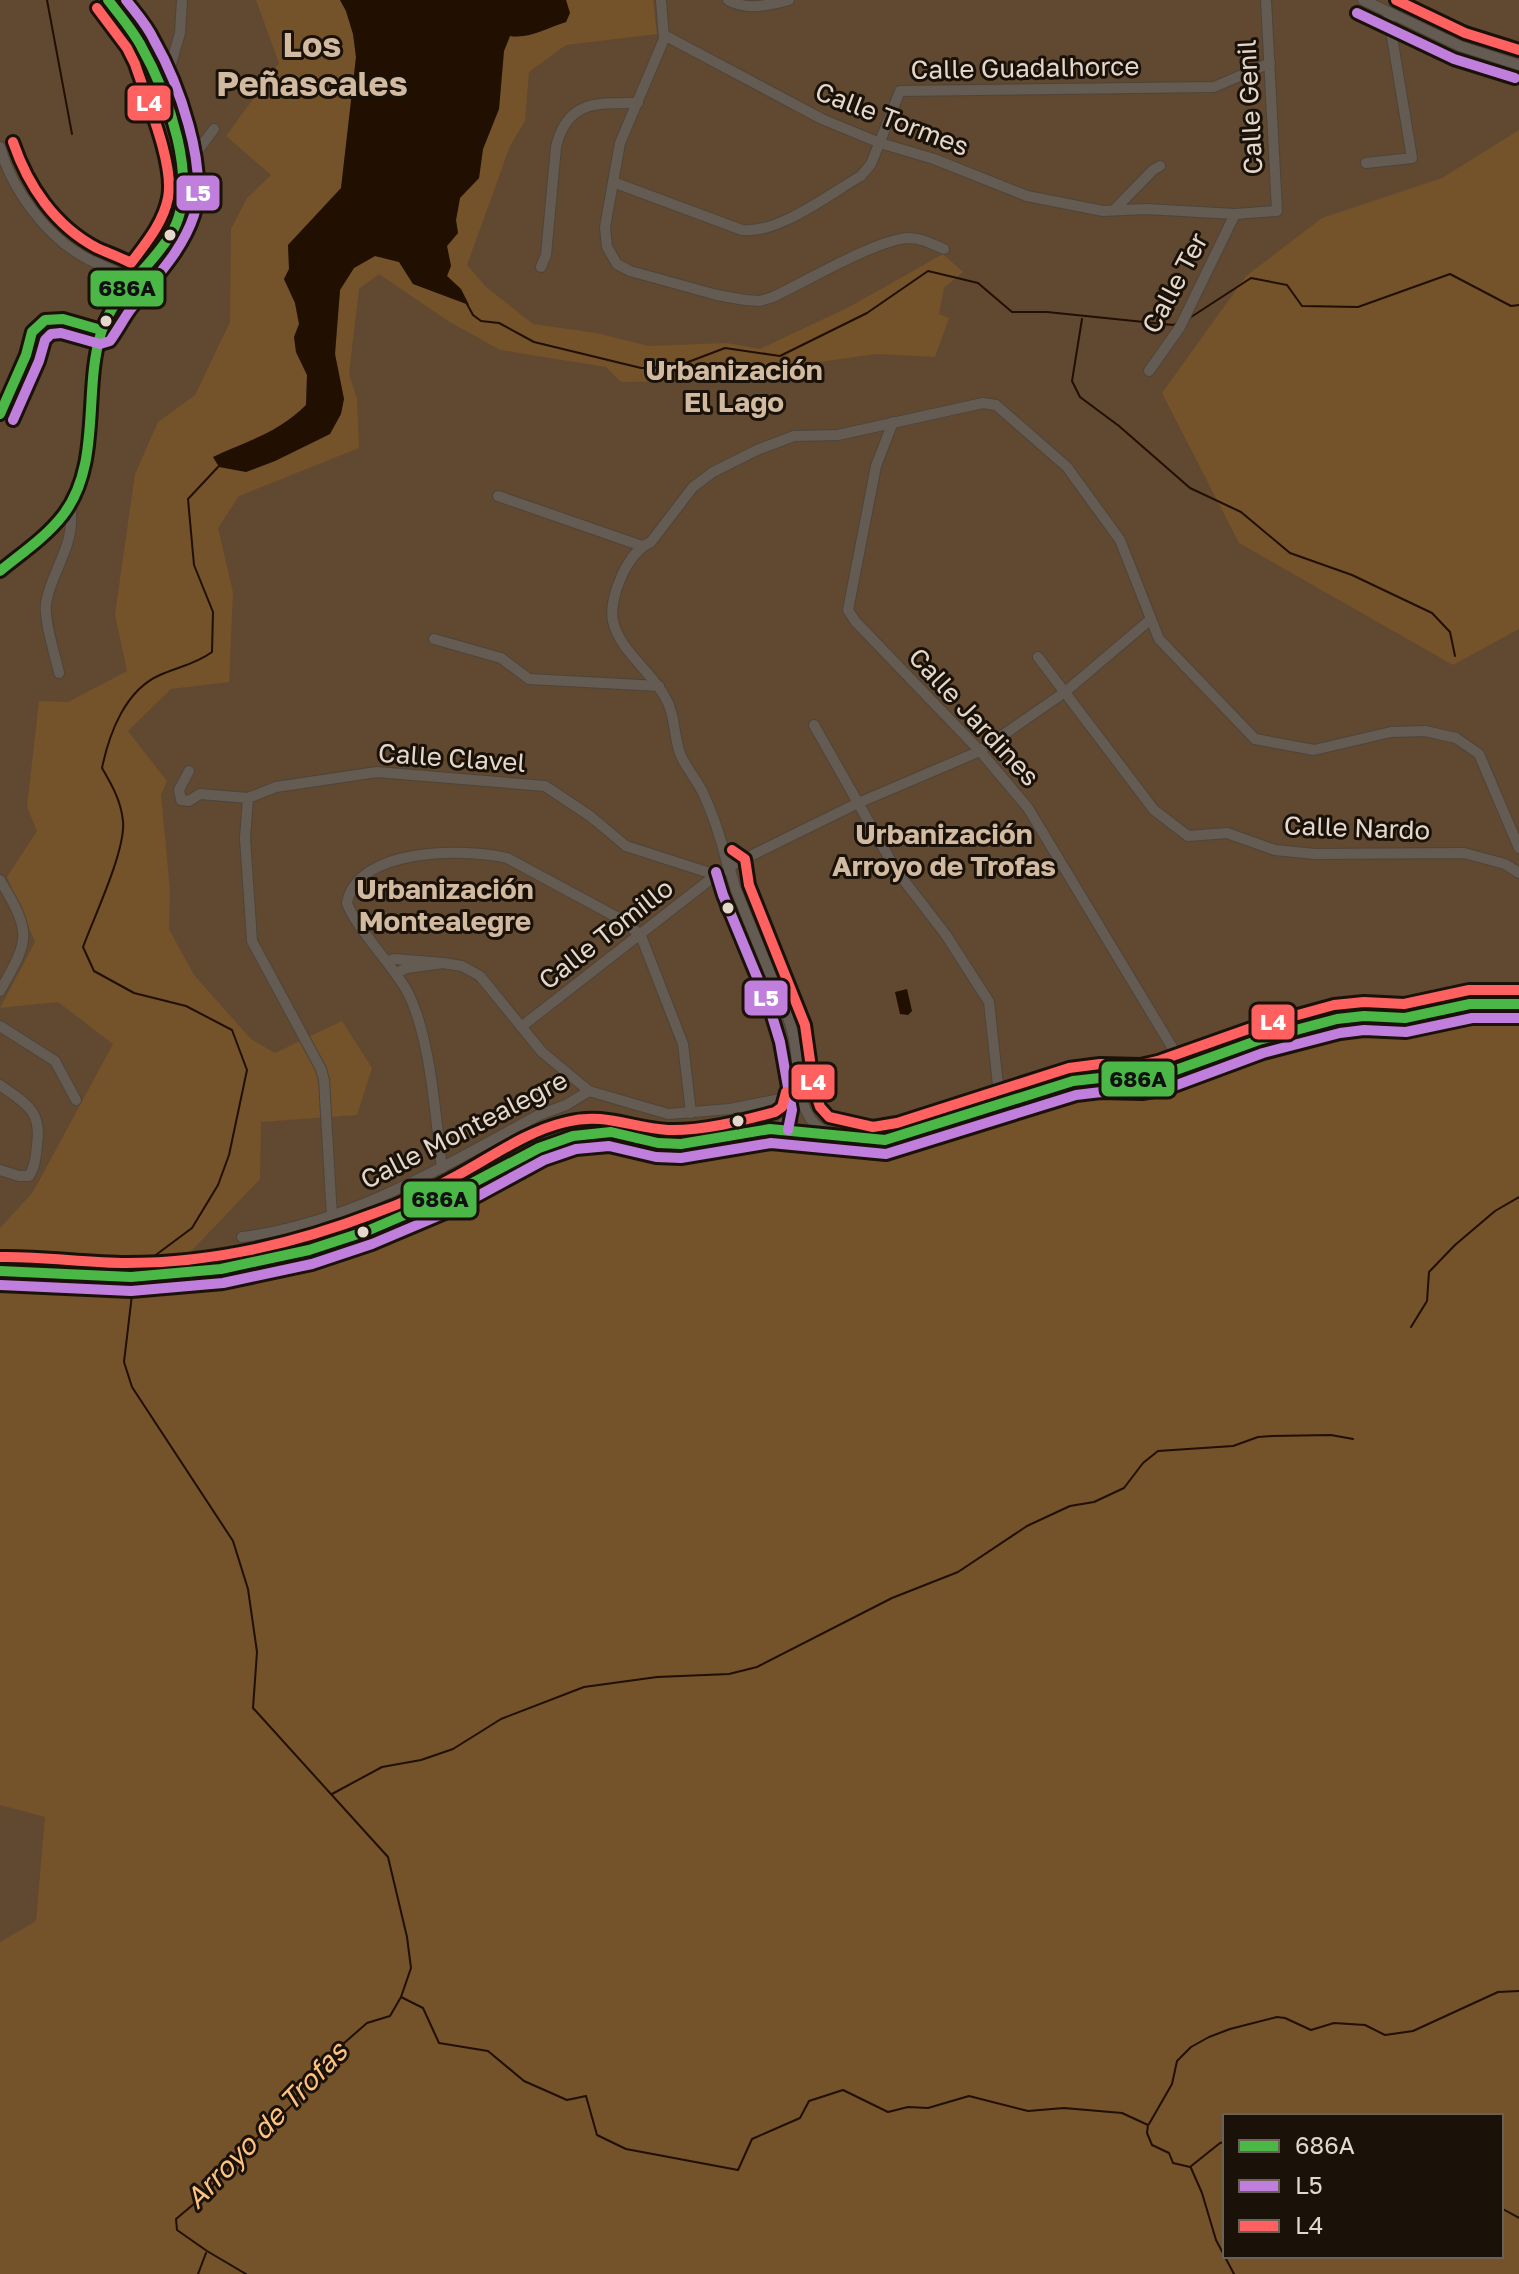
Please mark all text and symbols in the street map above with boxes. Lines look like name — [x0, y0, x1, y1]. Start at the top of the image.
district label: Los Peñascales — [216, 24, 408, 103]
street label: Calle Genil — [1230, 39, 1269, 175]
street label: Calle Guadalhorce — [910, 50, 1140, 85]
street label: Calle Tormes — [811, 75, 973, 162]
line badge: L4 — [126, 84, 172, 122]
text: L4 — [136, 89, 162, 116]
line badge: L5 — [175, 174, 221, 212]
text: L5 — [185, 179, 211, 206]
unlabelled marker — [162, 227, 178, 243]
street label: Calle Ter — [1135, 227, 1214, 338]
line badge: 686A — [89, 269, 165, 308]
text: 686A — [98, 274, 156, 301]
unlabelled marker — [98, 313, 114, 329]
district label: Urbanización El Lago — [645, 353, 823, 418]
street label: Calle Jardines — [903, 641, 1046, 792]
street label: Calle Clavel — [377, 737, 527, 778]
street label: Calle Nardo — [1283, 809, 1431, 846]
district label: Urbanización Arroyo de Trofas — [832, 817, 1056, 882]
district label: Urbanización Montealegre — [356, 872, 534, 937]
street label: Calle Tomillo — [532, 872, 679, 996]
unlabelled marker — [720, 900, 736, 916]
line badge: L5 — [743, 979, 789, 1017]
text: L5 — [753, 984, 779, 1011]
line badge: L4 — [1250, 1003, 1296, 1041]
text: L4 — [1260, 1008, 1286, 1035]
line badge: 686A — [1100, 1060, 1176, 1098]
line badge: L4 — [790, 1063, 836, 1101]
street label: Calle Montealegre — [355, 1064, 573, 1195]
text: 686A — [1109, 1065, 1167, 1092]
text: L4 — [800, 1068, 826, 1095]
unlabelled marker — [730, 1113, 746, 1129]
line badge: 686A — [402, 1180, 478, 1219]
text: 686A — [411, 1185, 469, 1212]
unlabelled marker — [355, 1224, 371, 1240]
water label: Arroyo de Trofas — [178, 2034, 354, 2215]
legend — [1223, 2114, 1503, 2258]
text: 686A — [1295, 2130, 1355, 2159]
text: L5 — [1295, 2170, 1323, 2199]
text: L4 — [1295, 2210, 1323, 2239]

